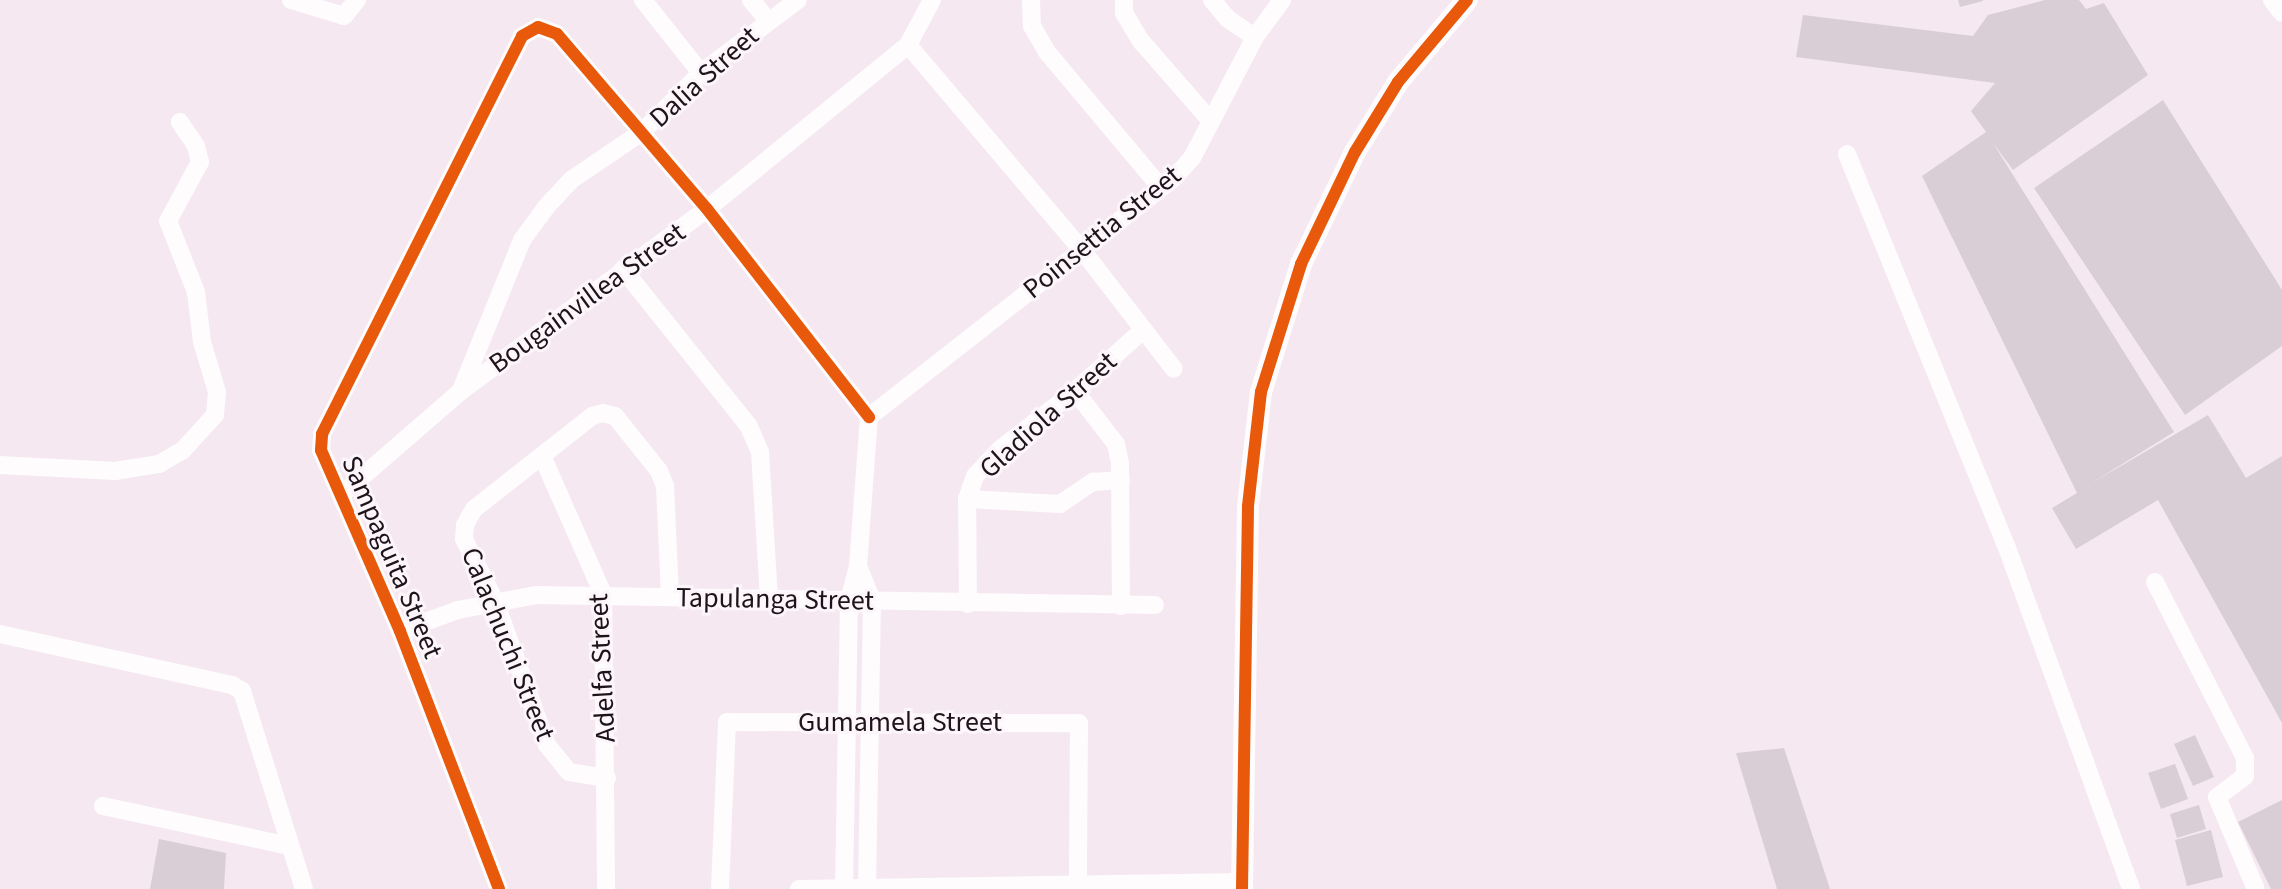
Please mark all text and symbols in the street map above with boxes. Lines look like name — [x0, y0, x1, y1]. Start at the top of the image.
street label: Dalia Street — [643, 19, 765, 135]
street label: Poinsettia Street — [1016, 158, 1188, 306]
street label: Bougainvillea Street — [482, 216, 692, 380]
street label: Gladiola Street — [972, 345, 1124, 485]
street label: Sampaguita Street — [334, 451, 450, 663]
street label: Calachuchi Street — [454, 543, 562, 745]
street label: Tapulanga Street — [676, 580, 874, 618]
street label: Adelfa Street — [581, 593, 623, 743]
street label: Gumamela Street — [798, 705, 1002, 739]

